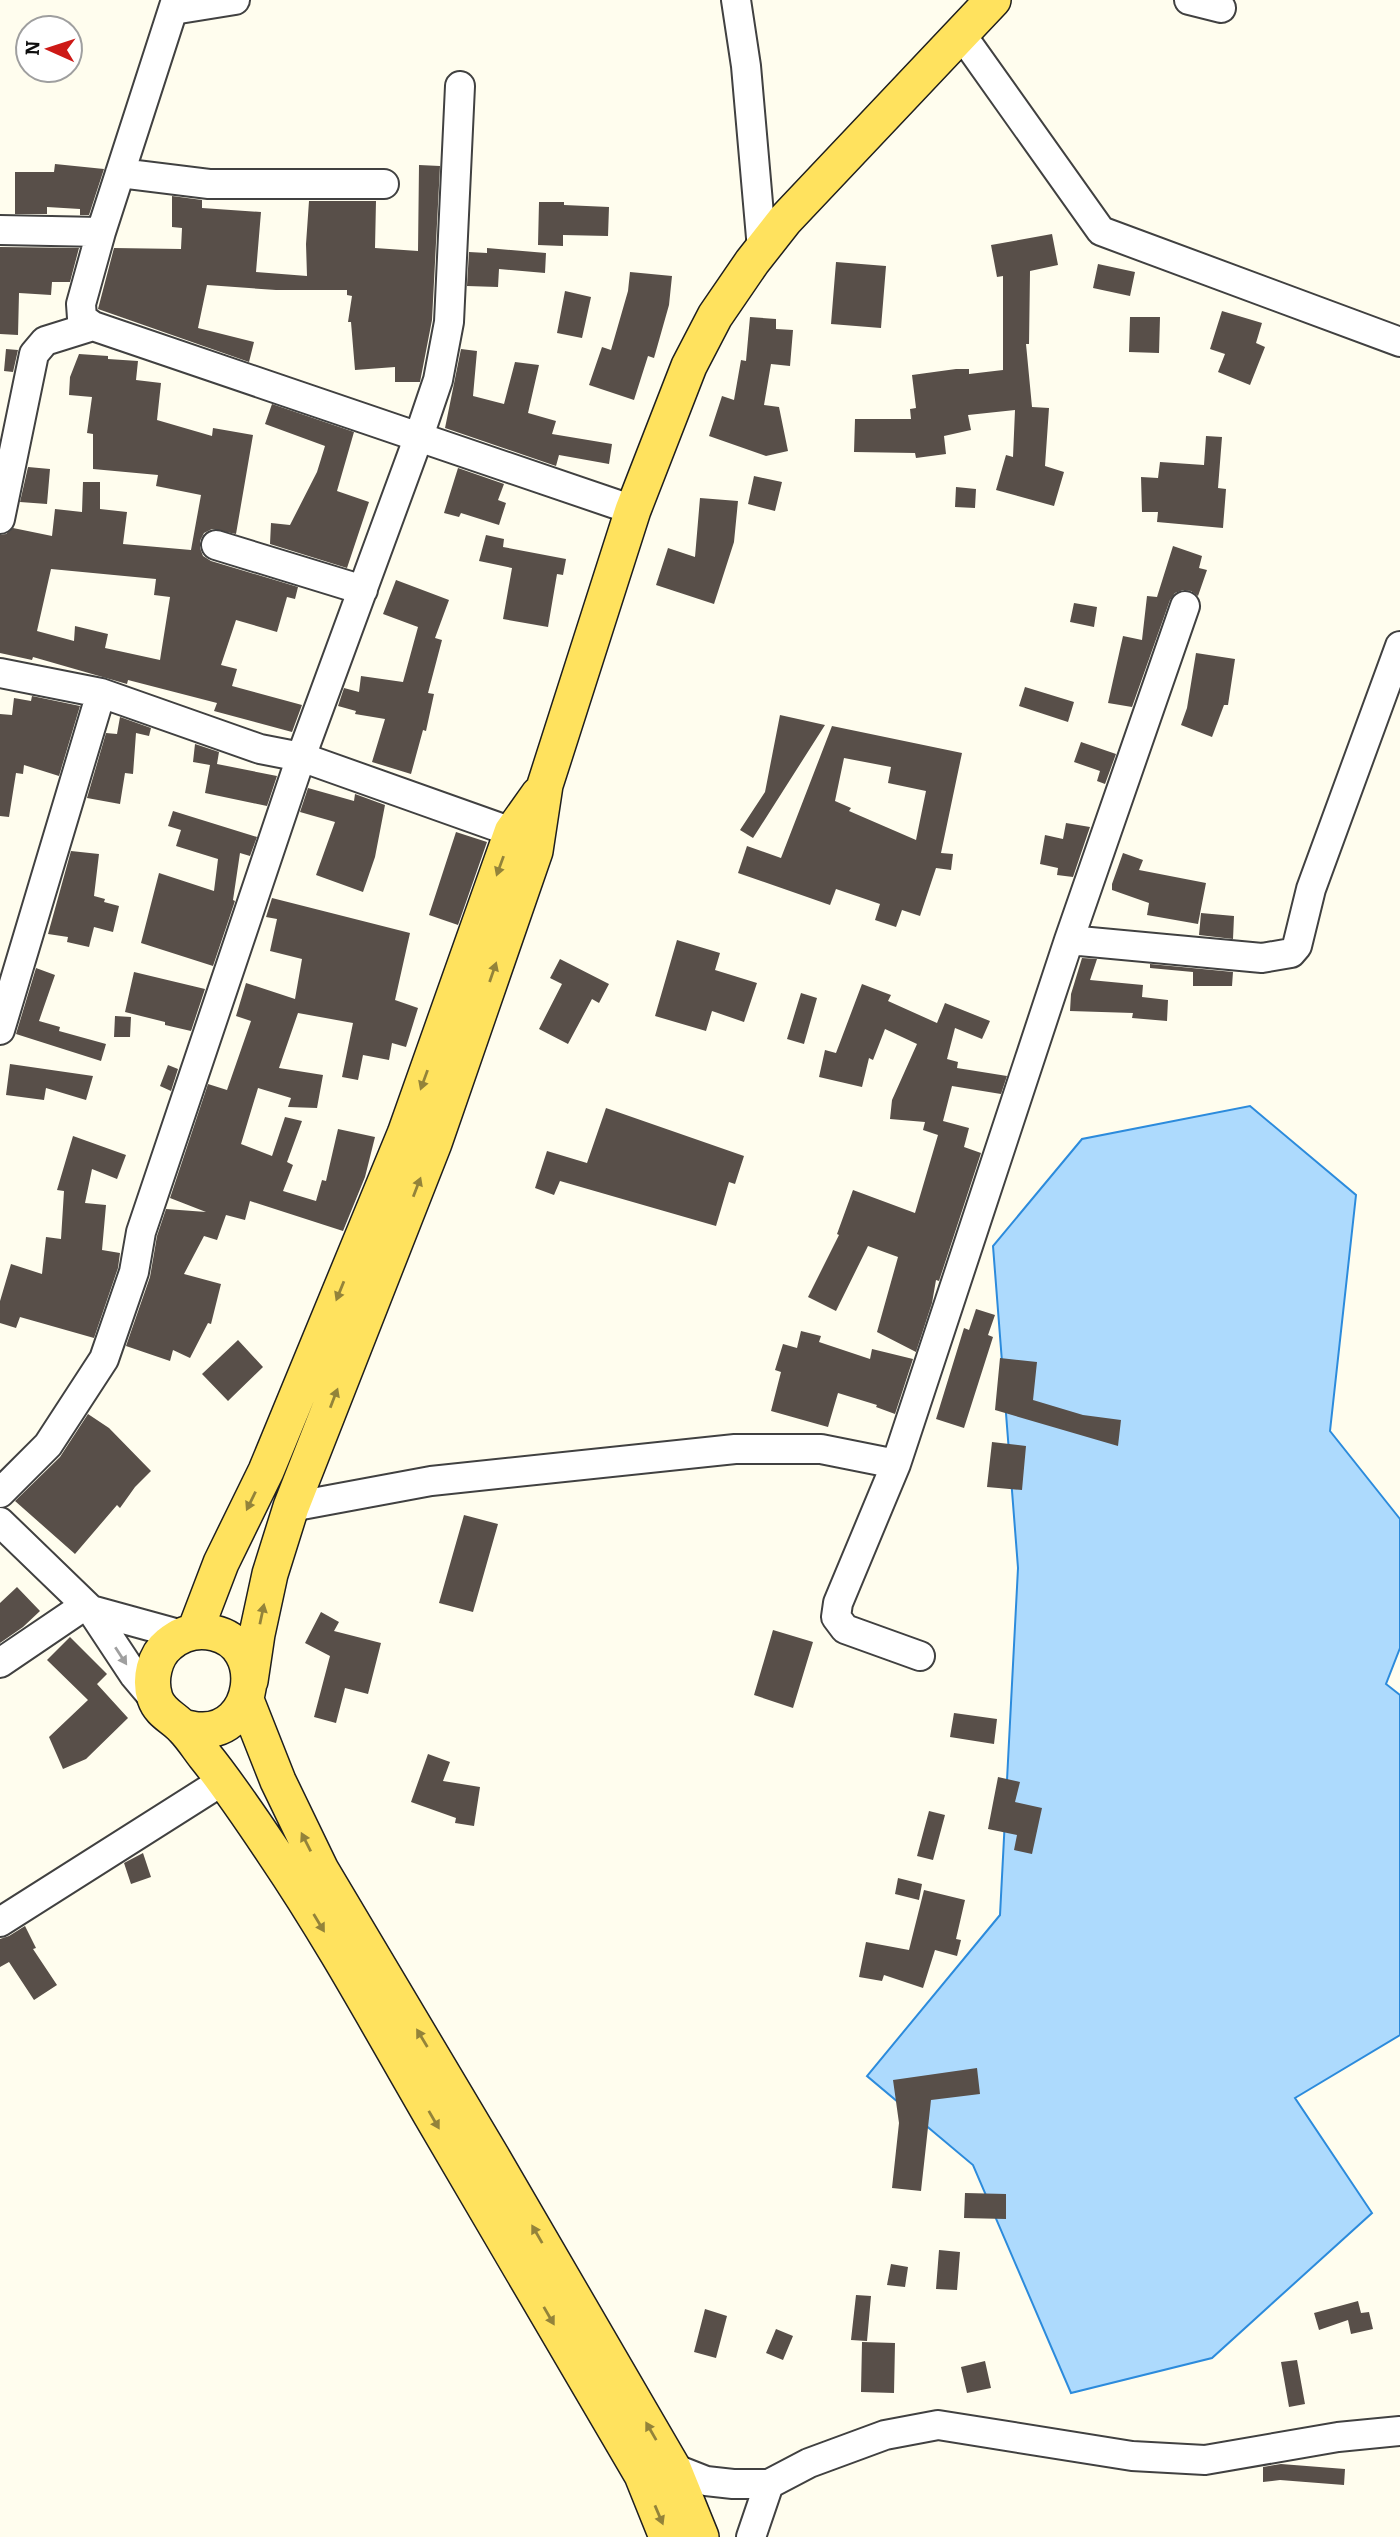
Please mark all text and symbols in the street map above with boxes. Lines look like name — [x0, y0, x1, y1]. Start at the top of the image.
north arrow — [14, 14, 84, 84]
text: N — [21, 40, 44, 56]
one-way arrow — [495, 855, 506, 876]
one-way arrow — [488, 962, 499, 983]
one-way arrow — [418, 1069, 429, 1090]
one-way arrow — [411, 1176, 422, 1197]
one-way arrow — [334, 1281, 345, 1302]
one-way arrow — [328, 1388, 339, 1409]
one-way arrow — [246, 1491, 257, 1511]
one-way arrow — [256, 1603, 267, 1625]
one-way arrow — [115, 1647, 128, 1666]
one-way arrow — [301, 1832, 312, 1852]
one-way arrow — [312, 1914, 325, 1933]
one-way arrow — [415, 2029, 428, 2048]
one-way arrow — [428, 2110, 440, 2129]
one-way arrow — [531, 2225, 543, 2244]
one-way arrow — [543, 2306, 555, 2325]
one-way arrow — [645, 2422, 657, 2441]
one-way arrow — [654, 2504, 665, 2525]

